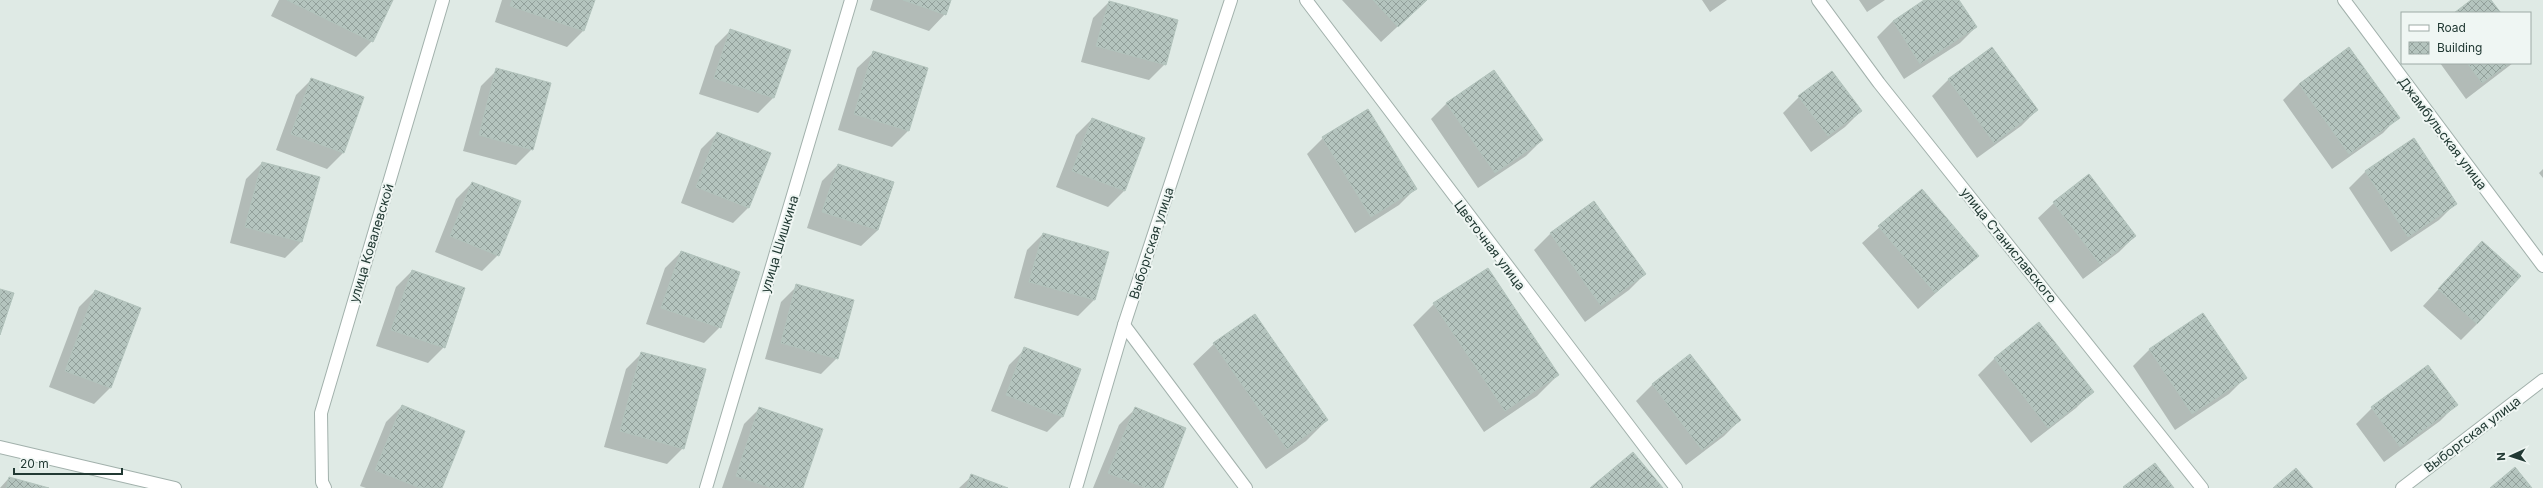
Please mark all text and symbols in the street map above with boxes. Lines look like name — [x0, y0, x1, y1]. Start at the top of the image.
legend — [2401, 12, 2531, 64]
text: Road — [2437, 20, 2466, 35]
text: Building — [2437, 40, 2482, 55]
street label: Джамбульская улица — [2395, 73, 2491, 193]
street label: улица Ковалевской — [345, 182, 397, 304]
street label: улица Станиславского — [1958, 184, 2061, 306]
street label: Выборгская улица — [1125, 185, 1177, 301]
street label: улица Шишкина — [757, 193, 801, 295]
street label: Цветочная улица — [1451, 197, 1529, 293]
street label: Выборгская улица — [2421, 393, 2523, 475]
north arrow — [2491, 436, 2531, 476]
scale bar — [14, 450, 122, 476]
text: N — [2494, 452, 2508, 461]
text: 20 m — [20, 456, 49, 471]

